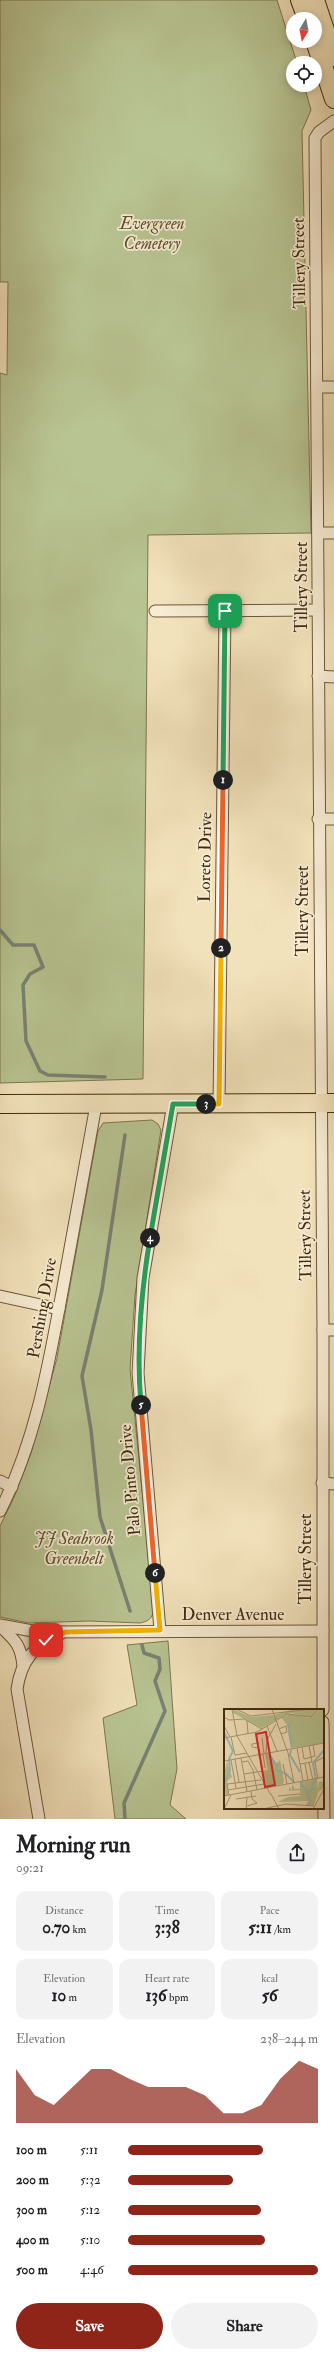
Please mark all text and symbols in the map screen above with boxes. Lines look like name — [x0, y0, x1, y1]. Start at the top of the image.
north arrow — [286, 12, 322, 48]
map controls — [286, 12, 322, 92]
button: locate — [286, 56, 322, 92]
park label: Evergreen Cemetery — [118, 213, 185, 254]
street label: Tillery Street — [288, 217, 311, 309]
street label: Tillery Street — [291, 541, 313, 633]
pin — [208, 594, 242, 628]
icon: arrive — [214, 600, 236, 622]
pin: 1 — [213, 770, 233, 790]
text: 1 — [221, 773, 225, 786]
street label: Loreto Drive — [194, 812, 216, 902]
street label: Tillery Street — [292, 865, 314, 957]
pin: 2 — [211, 938, 231, 958]
text: 2 — [218, 941, 224, 954]
pin: 3 — [196, 1094, 216, 1114]
text: 3 — [204, 1097, 208, 1110]
street label: Tillery Street — [294, 1189, 317, 1281]
pin: 4 — [140, 1228, 160, 1248]
text: 4 — [147, 1231, 153, 1244]
street label: Pershing Drive — [23, 1256, 61, 1360]
pin: 5 — [131, 1395, 151, 1415]
text: 5 — [139, 1398, 143, 1411]
street label: Palo Pinto Drive — [115, 1423, 145, 1537]
street label: Tillery Street — [295, 1513, 317, 1605]
park label: JJ Seabrook Greenbelt — [34, 1528, 114, 1569]
pin: 6 — [145, 1563, 165, 1583]
text: 6 — [152, 1566, 158, 1579]
street label: Denver Avenue — [182, 1604, 284, 1625]
pin — [29, 1623, 63, 1657]
icon: check — [35, 1629, 57, 1651]
inset map — [224, 1709, 324, 1809]
text: Morning run — [16, 1831, 131, 1859]
button: share — [276, 1832, 318, 1874]
text: 09:21 — [16, 1860, 44, 1876]
text: Distance — [45, 1904, 84, 1917]
text: Time — [155, 1904, 179, 1917]
text: Pace — [260, 1904, 280, 1917]
text: 0.70 — [42, 1917, 70, 1938]
text: 3:38 — [154, 1917, 180, 1938]
text: 5:11 — [248, 1917, 272, 1938]
text: km — [70, 1923, 86, 1936]
text: /km — [272, 1923, 291, 1936]
text: Elevation — [43, 1972, 85, 1985]
text: Heart rate — [145, 1972, 189, 1985]
text: kcal — [261, 1972, 278, 1985]
text: 10 — [52, 1985, 66, 2006]
text: 136 — [146, 1985, 167, 2006]
text: 56 — [262, 1985, 278, 2006]
text: m — [66, 1991, 77, 2004]
text: bpm — [167, 1991, 188, 2004]
text: Elevation — [16, 2031, 66, 2047]
text: 238–244 m — [260, 2031, 318, 2047]
text: 100 m — [16, 2142, 47, 2158]
text: 5:11 — [80, 2142, 98, 2158]
text: 200 m — [16, 2172, 49, 2188]
text: 5:32 — [80, 2172, 101, 2188]
text: 300 m — [16, 2202, 47, 2218]
text: 5:12 — [80, 2202, 100, 2218]
text: 400 m — [16, 2232, 49, 2248]
text: 5:10 — [80, 2232, 100, 2248]
text: 500 m — [16, 2262, 48, 2278]
text: 4:46 — [80, 2262, 104, 2278]
button: Save — [16, 2303, 163, 2349]
button: Share — [171, 2303, 318, 2349]

